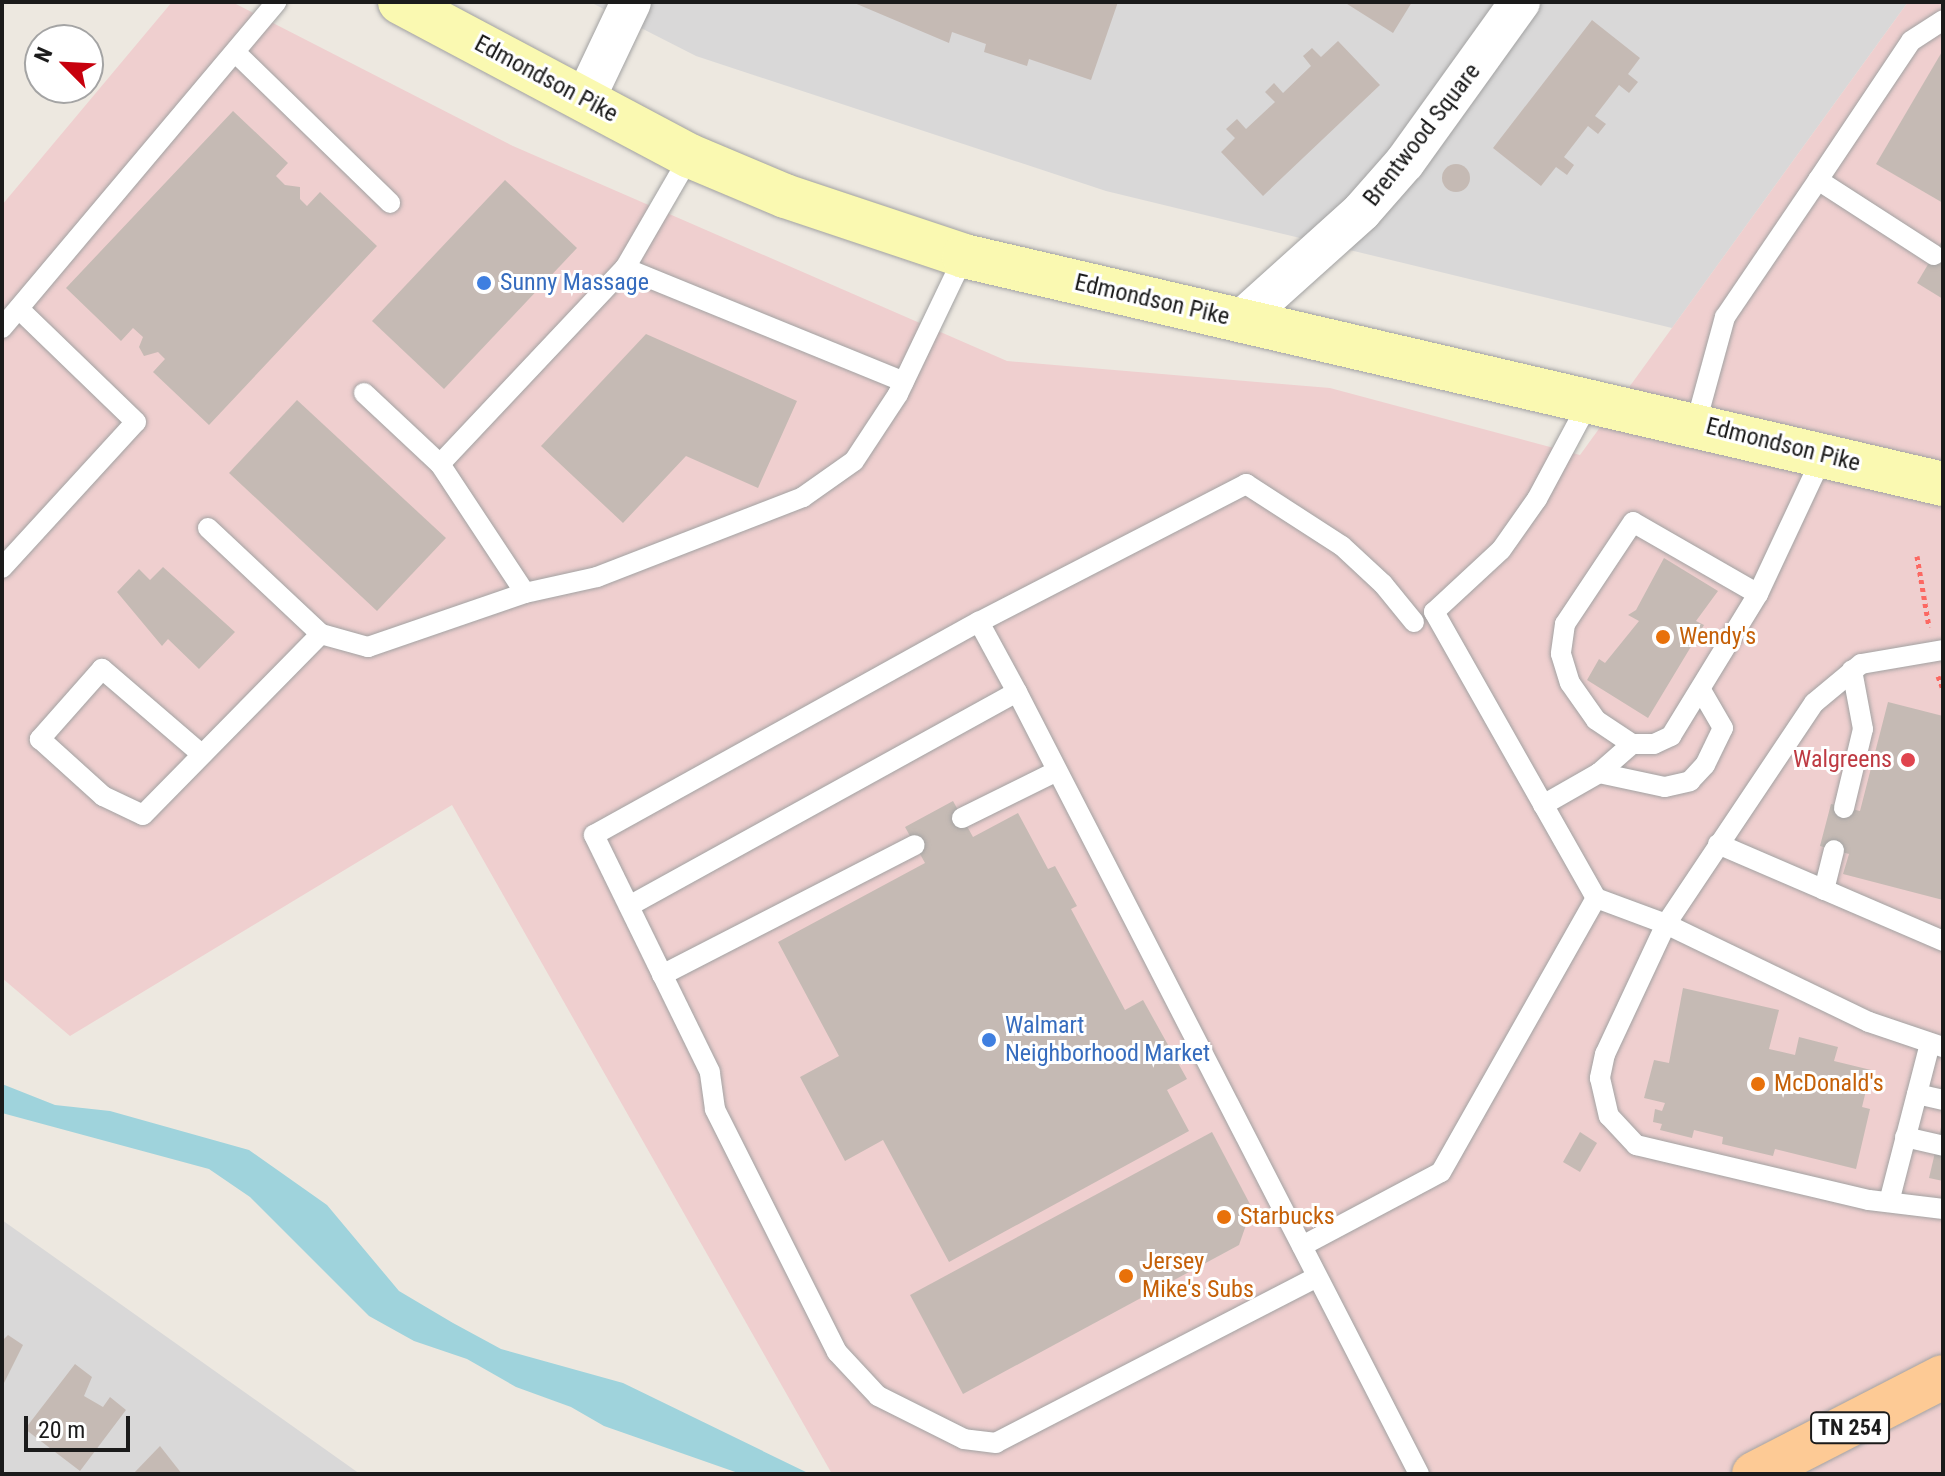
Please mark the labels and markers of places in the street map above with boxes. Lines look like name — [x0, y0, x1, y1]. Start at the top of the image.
place label: Sunny Massage — [500, 269, 649, 297]
marker: Sunny Massage — [475, 274, 493, 292]
place label: Wendy's — [1679, 623, 1756, 651]
marker: Wendy's — [1654, 628, 1672, 646]
place label: Walgreens — [1793, 746, 1892, 774]
marker: Walgreens — [1899, 751, 1917, 769]
place label: Walmart Neighborhood Market — [1005, 1012, 1210, 1068]
marker: Walmart Neighborhood Market — [980, 1031, 998, 1049]
place label: McDonald's — [1774, 1070, 1884, 1098]
marker: McDonald's — [1749, 1075, 1767, 1093]
place label: Starbucks — [1240, 1203, 1335, 1231]
marker: Starbucks — [1215, 1208, 1233, 1226]
place label: Jersey Mike's Subs — [1142, 1248, 1254, 1304]
marker: Jersey Mike's Subs — [1117, 1267, 1135, 1285]

